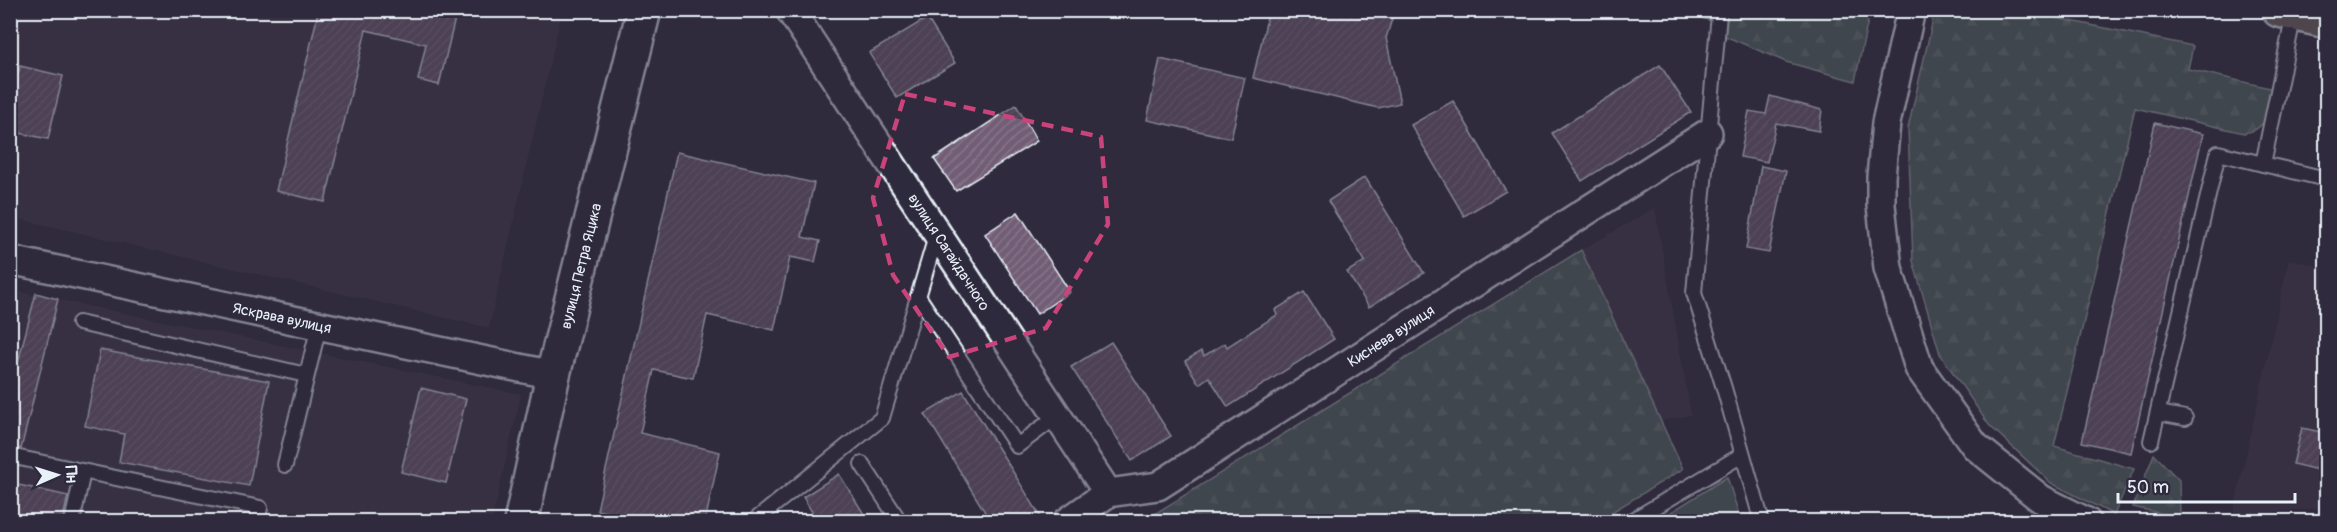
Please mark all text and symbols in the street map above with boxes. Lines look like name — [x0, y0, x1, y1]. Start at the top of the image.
street label: вулиця Сагайдачного — [904, 190, 994, 314]
street label: вулиця Петра Яцика — [557, 201, 606, 331]
street label: Яскрава вулиця — [231, 299, 333, 338]
street label: Киснева вулиця — [1344, 301, 1438, 372]
north arrow — [27, 445, 87, 505]
text: Пн — [61, 465, 81, 484]
scale bar — [2118, 466, 2295, 504]
text: 50 m — [2127, 476, 2169, 499]

